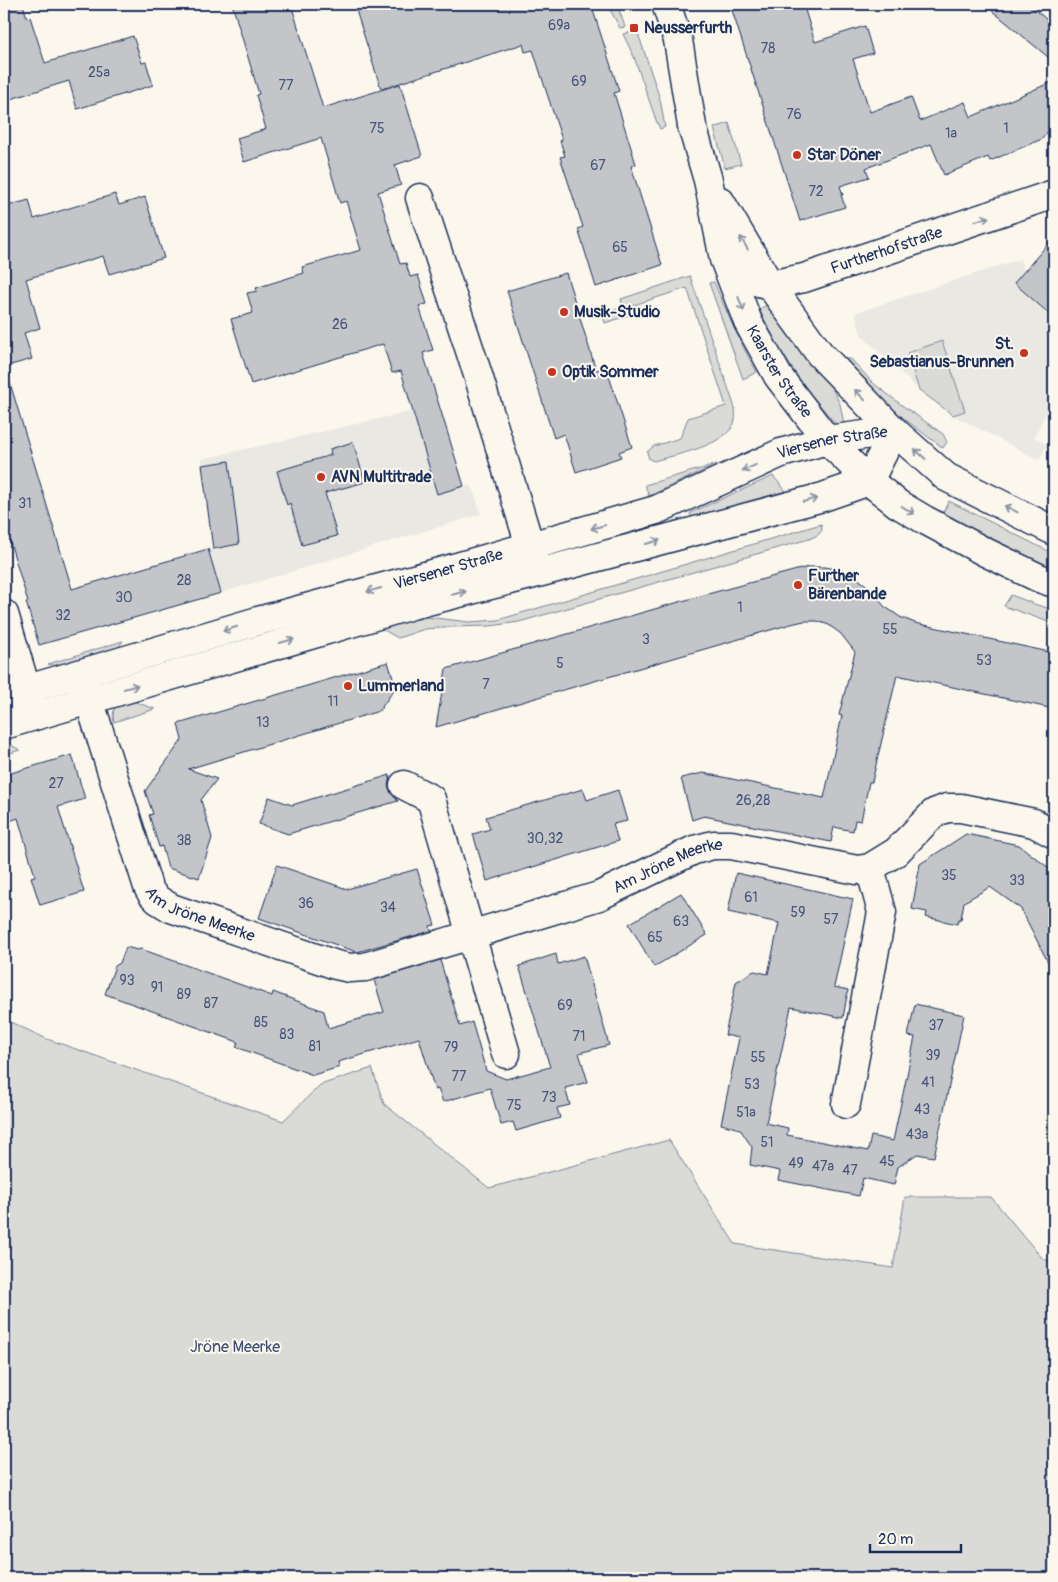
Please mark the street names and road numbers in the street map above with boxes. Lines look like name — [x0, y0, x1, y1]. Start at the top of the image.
street label: Furtherhofstraße — [828, 222, 945, 278]
street label: Kaarster Straße — [742, 322, 816, 422]
street label: Viersener Straße — [775, 422, 889, 464]
street label: Viersener Straße — [391, 544, 505, 594]
street label: Am Jröne Meerke — [610, 835, 723, 898]
street label: Am Jröne Meerke — [140, 884, 258, 946]

